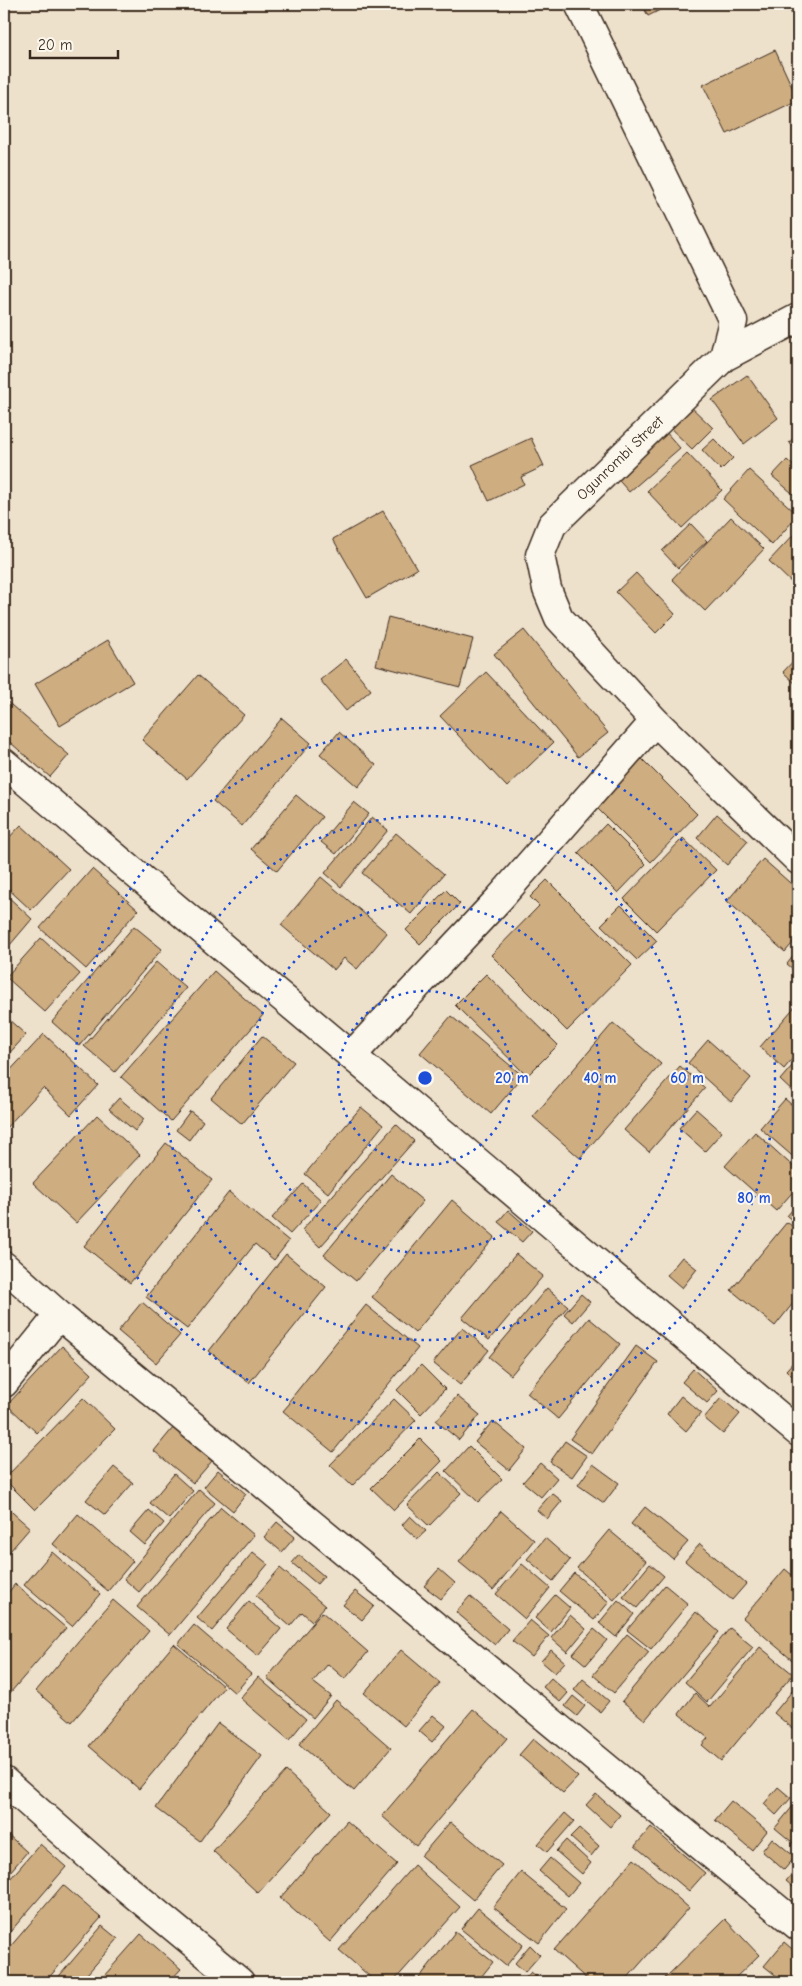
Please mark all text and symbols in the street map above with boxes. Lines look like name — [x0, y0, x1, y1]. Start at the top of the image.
scale bar — [30, 28, 118, 60]
text: 20 m — [38, 36, 72, 54]
street label: Ogunrombi Street — [573, 412, 668, 504]
centre of rings — [416, 1069, 434, 1087]
text: 20 m — [495, 1069, 529, 1087]
text: 40 m — [584, 1069, 617, 1087]
text: 60 m — [670, 1069, 704, 1087]
text: 80 m — [737, 1189, 771, 1207]

